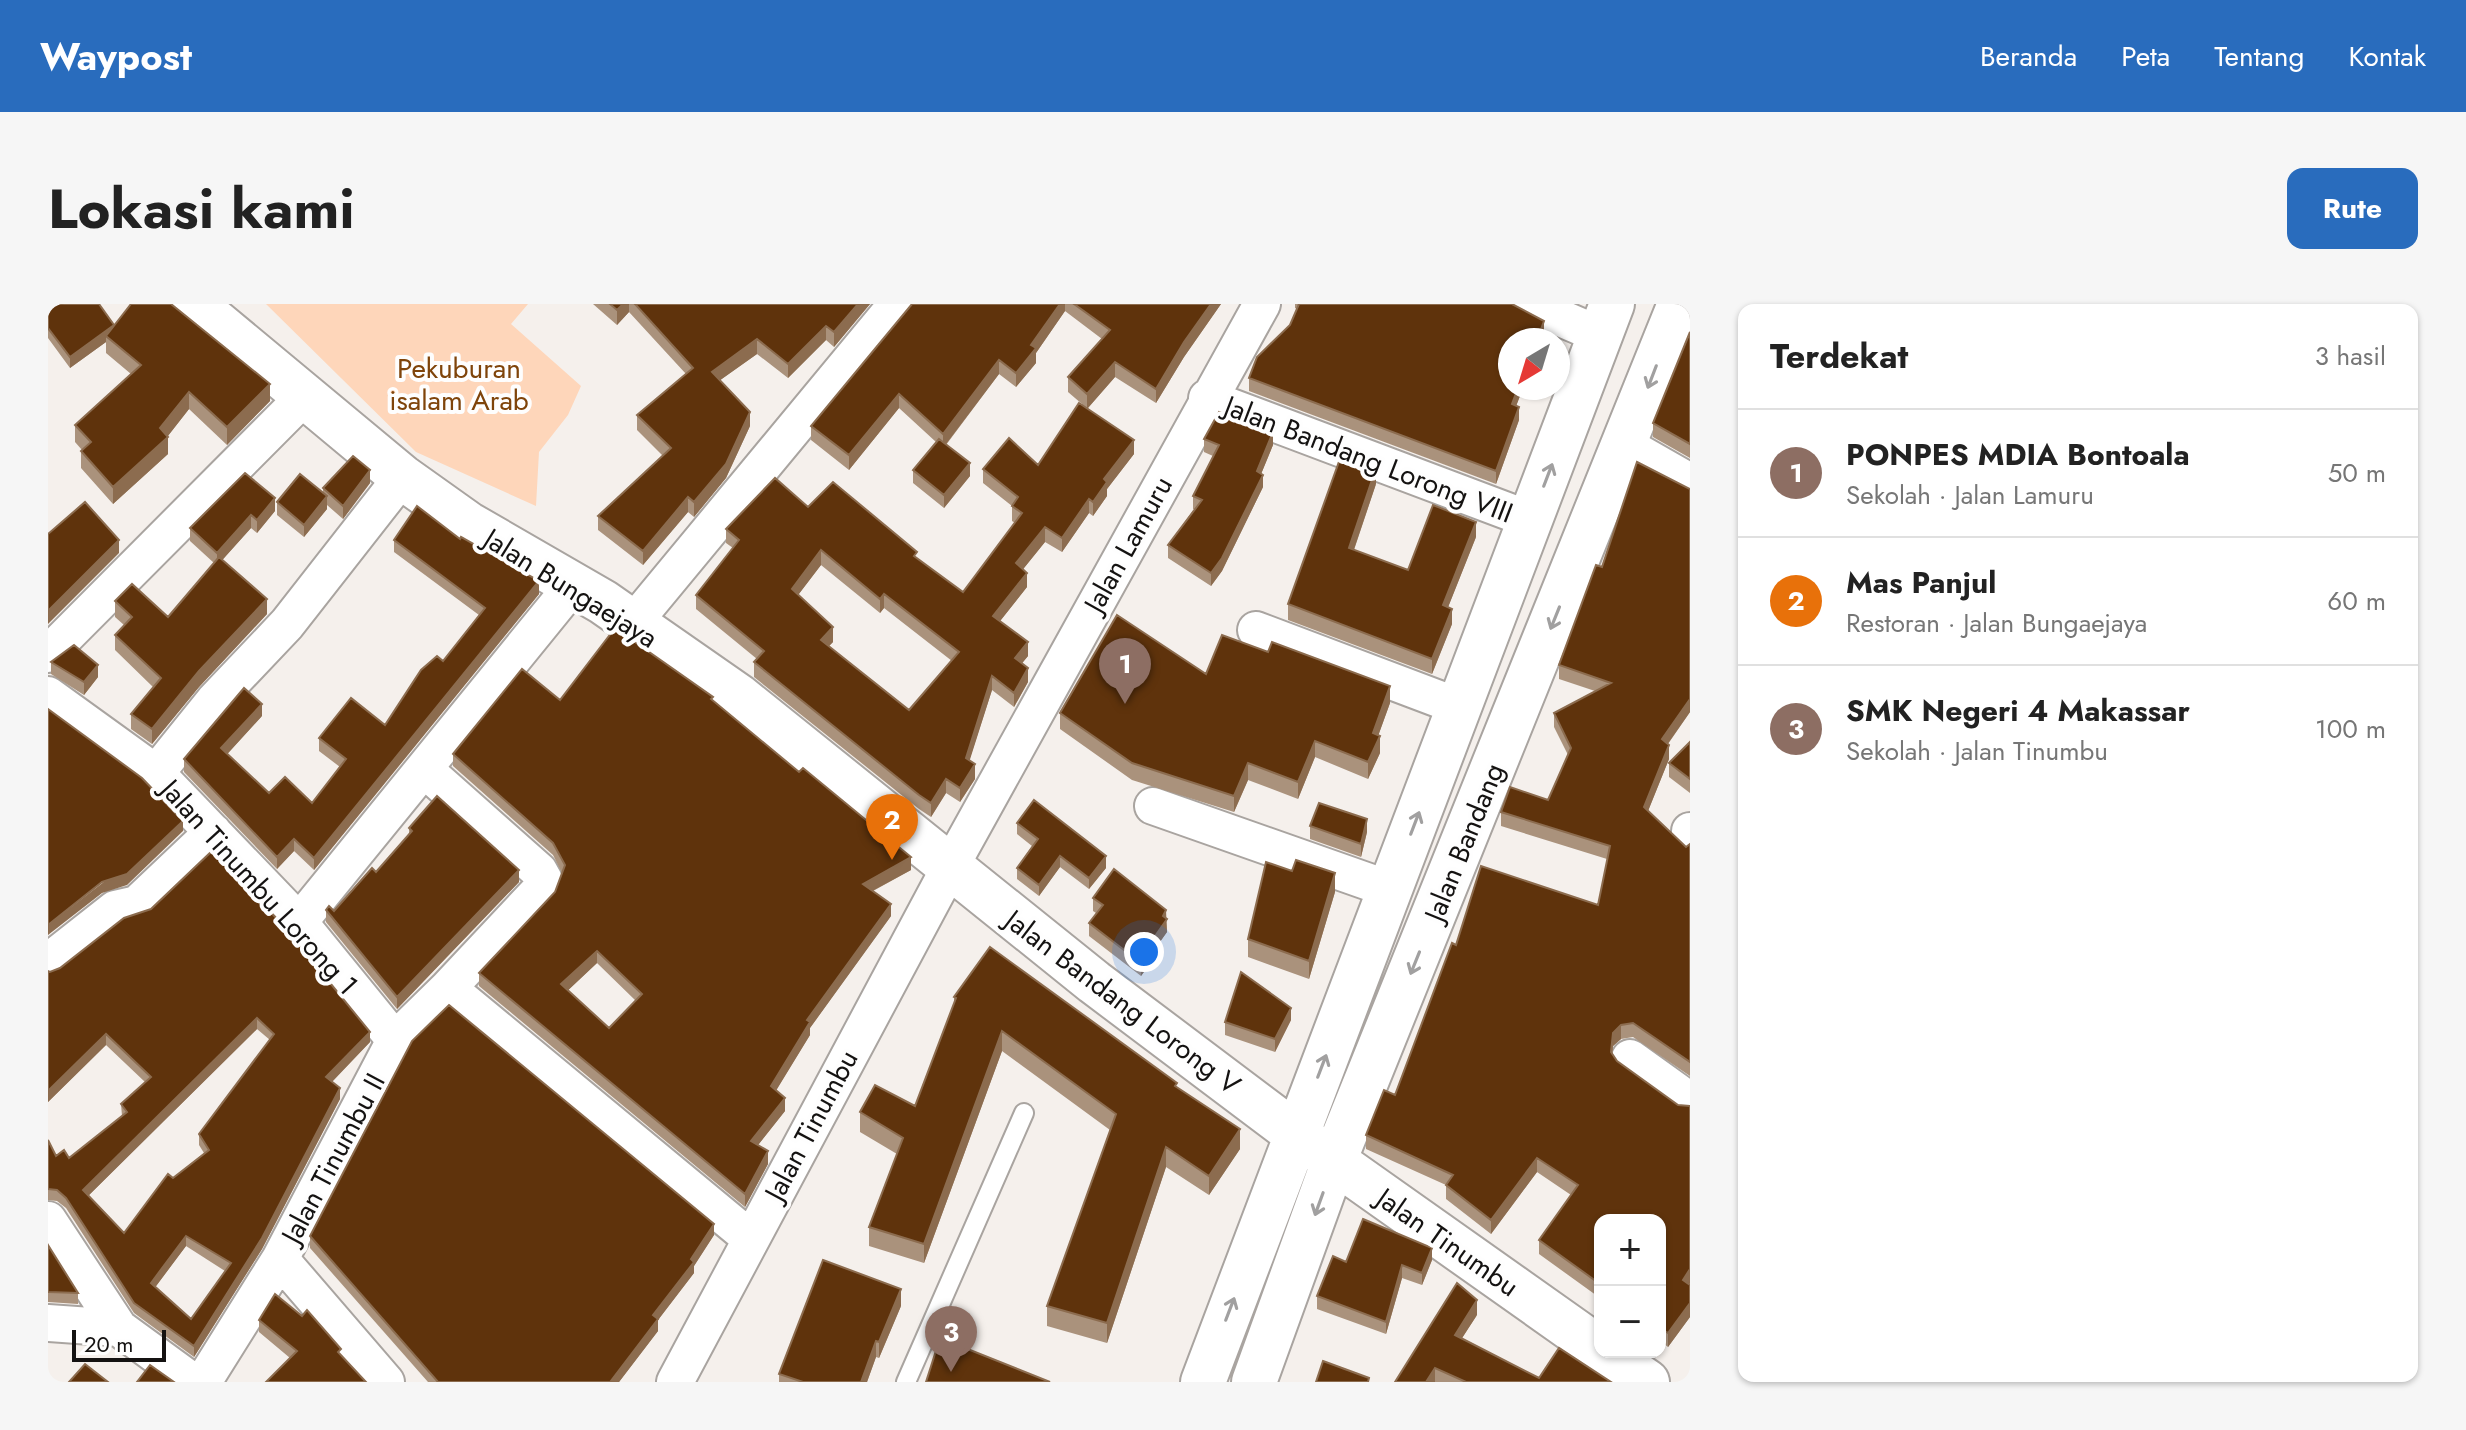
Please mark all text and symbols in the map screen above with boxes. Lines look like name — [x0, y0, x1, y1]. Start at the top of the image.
text: Waypost — [40, 29, 192, 84]
text: Beranda — [1980, 36, 2077, 77]
text: Peta — [2121, 36, 2170, 77]
text: Tentang — [2214, 36, 2305, 77]
text: Kontak — [2349, 36, 2426, 77]
text: Lokasi kami — [48, 168, 355, 249]
button: Rute — [2287, 168, 2418, 249]
north arrow — [1498, 328, 1570, 400]
text: Terdekat — [1770, 332, 1908, 381]
text: 3 hasil — [2315, 337, 2386, 375]
park label: Pekuburan isalam Arab — [389, 348, 529, 421]
one-way arrow — [1644, 364, 1658, 389]
street label: Jalan Bandang Lorong VIII — [1215, 384, 1519, 533]
text: PONPES MDIA Bontoala — [1846, 433, 2190, 476]
text: 1 — [1789, 454, 1803, 492]
text: 50 m — [2328, 454, 2386, 492]
one-way arrow — [1542, 463, 1556, 488]
street label: Jalan Lamuru — [1072, 469, 1183, 623]
text: Sekolah · Jalan Lamuru — [1846, 476, 2094, 514]
street label: Jalan Bungaejaya — [472, 516, 666, 658]
text: Mas Panjul — [1846, 561, 1996, 604]
text: 2 — [1787, 582, 1805, 620]
text: 60 m — [2327, 582, 2386, 620]
text: Restoran · Jalan Bungaejaya — [1846, 604, 2147, 642]
one-way arrow — [1547, 605, 1561, 630]
pin: 1 — [1099, 638, 1151, 704]
text: SMK Negeri 4 Makassar — [1846, 689, 2190, 732]
text: 3 — [1788, 710, 1804, 748]
text: 100 m — [2315, 710, 2386, 748]
text: Sekolah · Jalan Tinumbu — [1846, 732, 2108, 770]
street label: Jalan Bandang — [1413, 757, 1515, 931]
street label: Jalan Tinumbu Lorong 1 — [149, 767, 368, 1004]
pin: 2 — [866, 794, 918, 860]
one-way arrow — [1409, 811, 1423, 836]
street label: Jalan Bandang Lorong V — [993, 898, 1249, 1105]
your location — [1124, 932, 1164, 972]
one-way arrow — [1407, 950, 1421, 975]
street label: Jalan Tinumbu — [753, 1043, 868, 1211]
one-way arrow — [1316, 1054, 1330, 1079]
street label: Jalan Tinumbu II — [269, 1066, 396, 1254]
street label: Jalan Tinumbu — [1365, 1176, 1527, 1307]
one-way arrow — [1311, 1191, 1325, 1216]
map controls — [1594, 1214, 1666, 1358]
button: + — [1594, 1214, 1666, 1286]
button: − — [1594, 1286, 1666, 1358]
one-way arrow — [1224, 1297, 1239, 1322]
pin: 3 — [925, 1306, 977, 1372]
scale bar — [72, 1326, 166, 1362]
text: 20 m — [84, 1328, 133, 1360]

